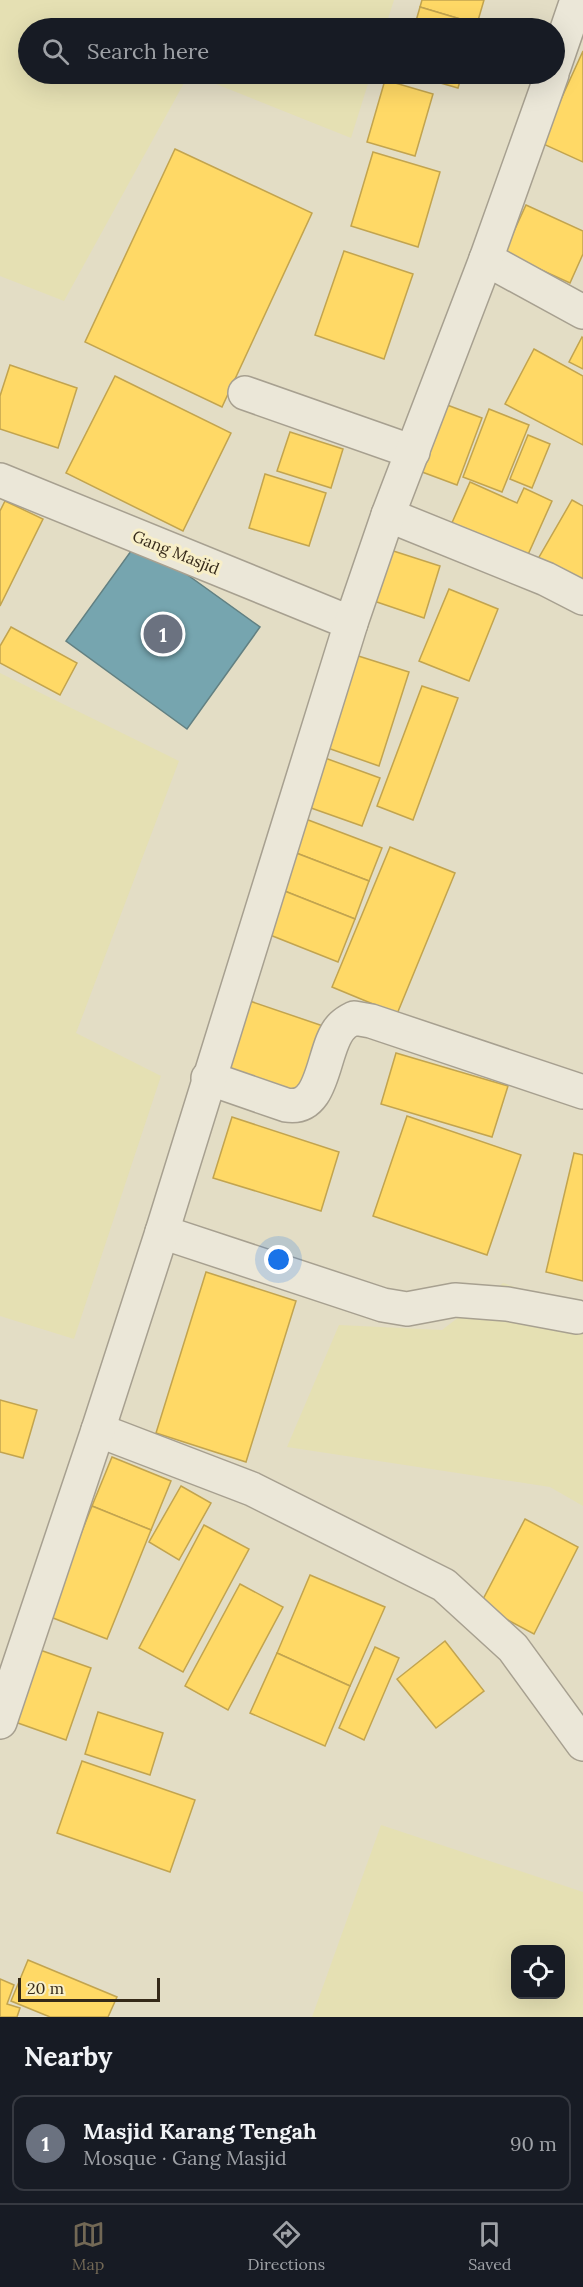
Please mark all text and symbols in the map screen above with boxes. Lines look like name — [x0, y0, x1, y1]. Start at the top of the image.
search box — [18, 18, 565, 84]
icon: search — [39, 35, 72, 68]
text: Search here — [87, 37, 209, 65]
street label: Gang Masjid — [130, 526, 223, 579]
pin: 1 — [144, 612, 182, 656]
your location — [264, 1245, 293, 1274]
map controls — [511, 1945, 565, 1999]
button: locate — [511, 1945, 565, 1999]
scale bar — [18, 1975, 160, 2002]
text: 20 m — [27, 1978, 64, 1998]
text: Nearby — [24, 2040, 112, 2073]
text: Masjid Karang Tengah — [83, 2117, 317, 2145]
text: 1 — [41, 2131, 50, 2156]
text: 90 m — [510, 2131, 557, 2156]
text: Mosque · Gang Masjid — [83, 2145, 287, 2170]
tab: Map — [72, 2218, 105, 2274]
tab: Directions — [248, 2218, 325, 2274]
tab: Saved — [468, 2218, 511, 2274]

